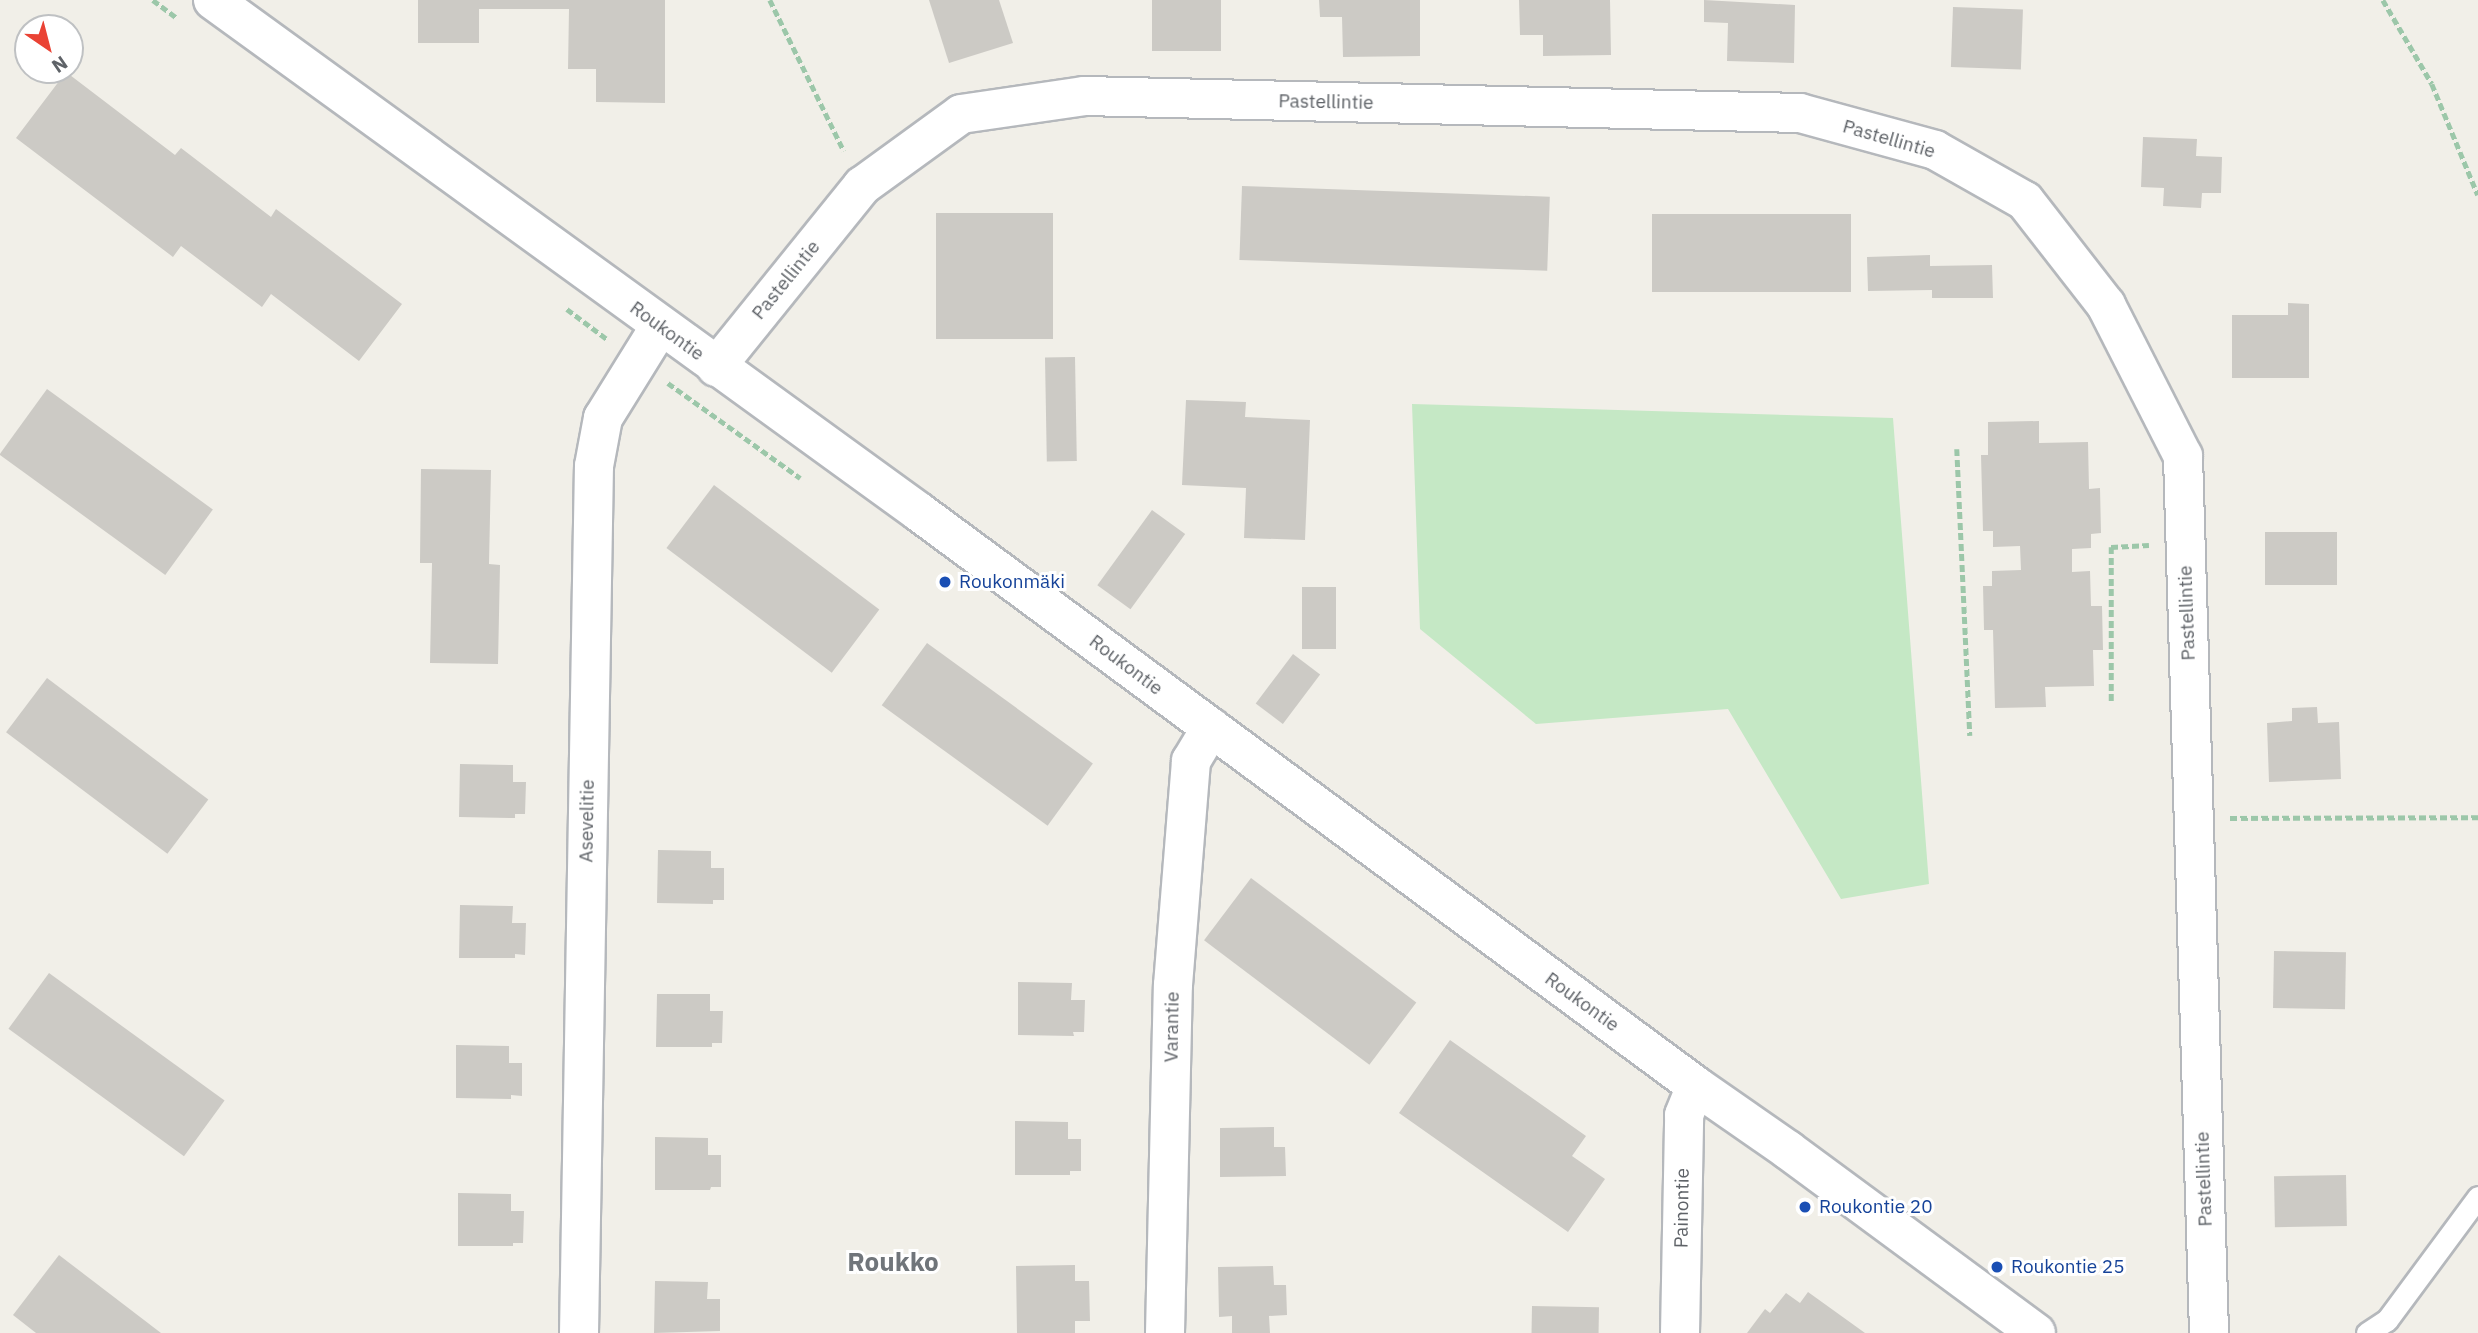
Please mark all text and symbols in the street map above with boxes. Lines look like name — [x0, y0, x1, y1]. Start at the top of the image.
north arrow — [14, 14, 84, 84]
text: N — [47, 51, 72, 78]
street label: Pastellintie — [1278, 90, 1374, 114]
street label: Pastellintie — [1840, 115, 1938, 163]
street label: Pastellintie — [747, 236, 825, 324]
street label: Roukontie — [625, 296, 709, 366]
street label: Pastellintie — [2174, 565, 2200, 661]
place label: Roukonmäki — [959, 571, 1065, 593]
marker: Roukonmäki — [937, 574, 953, 590]
street label: Roukontie — [1085, 630, 1167, 700]
street label: Asevelitie — [575, 779, 599, 863]
street label: Roukontie — [1540, 967, 1624, 1037]
street label: Varantie — [1160, 991, 1184, 1063]
street label: Pastellintie — [2191, 1131, 2217, 1227]
street label: Painontie — [1670, 1168, 1694, 1248]
place label: Roukontie 20 — [1819, 1196, 1933, 1218]
marker: Roukontie 20 — [1797, 1199, 1813, 1215]
district label: Roukko — [847, 1246, 939, 1278]
place label: Roukontie 25 — [2011, 1256, 2125, 1278]
marker: Roukontie 25 — [1989, 1259, 2005, 1275]

